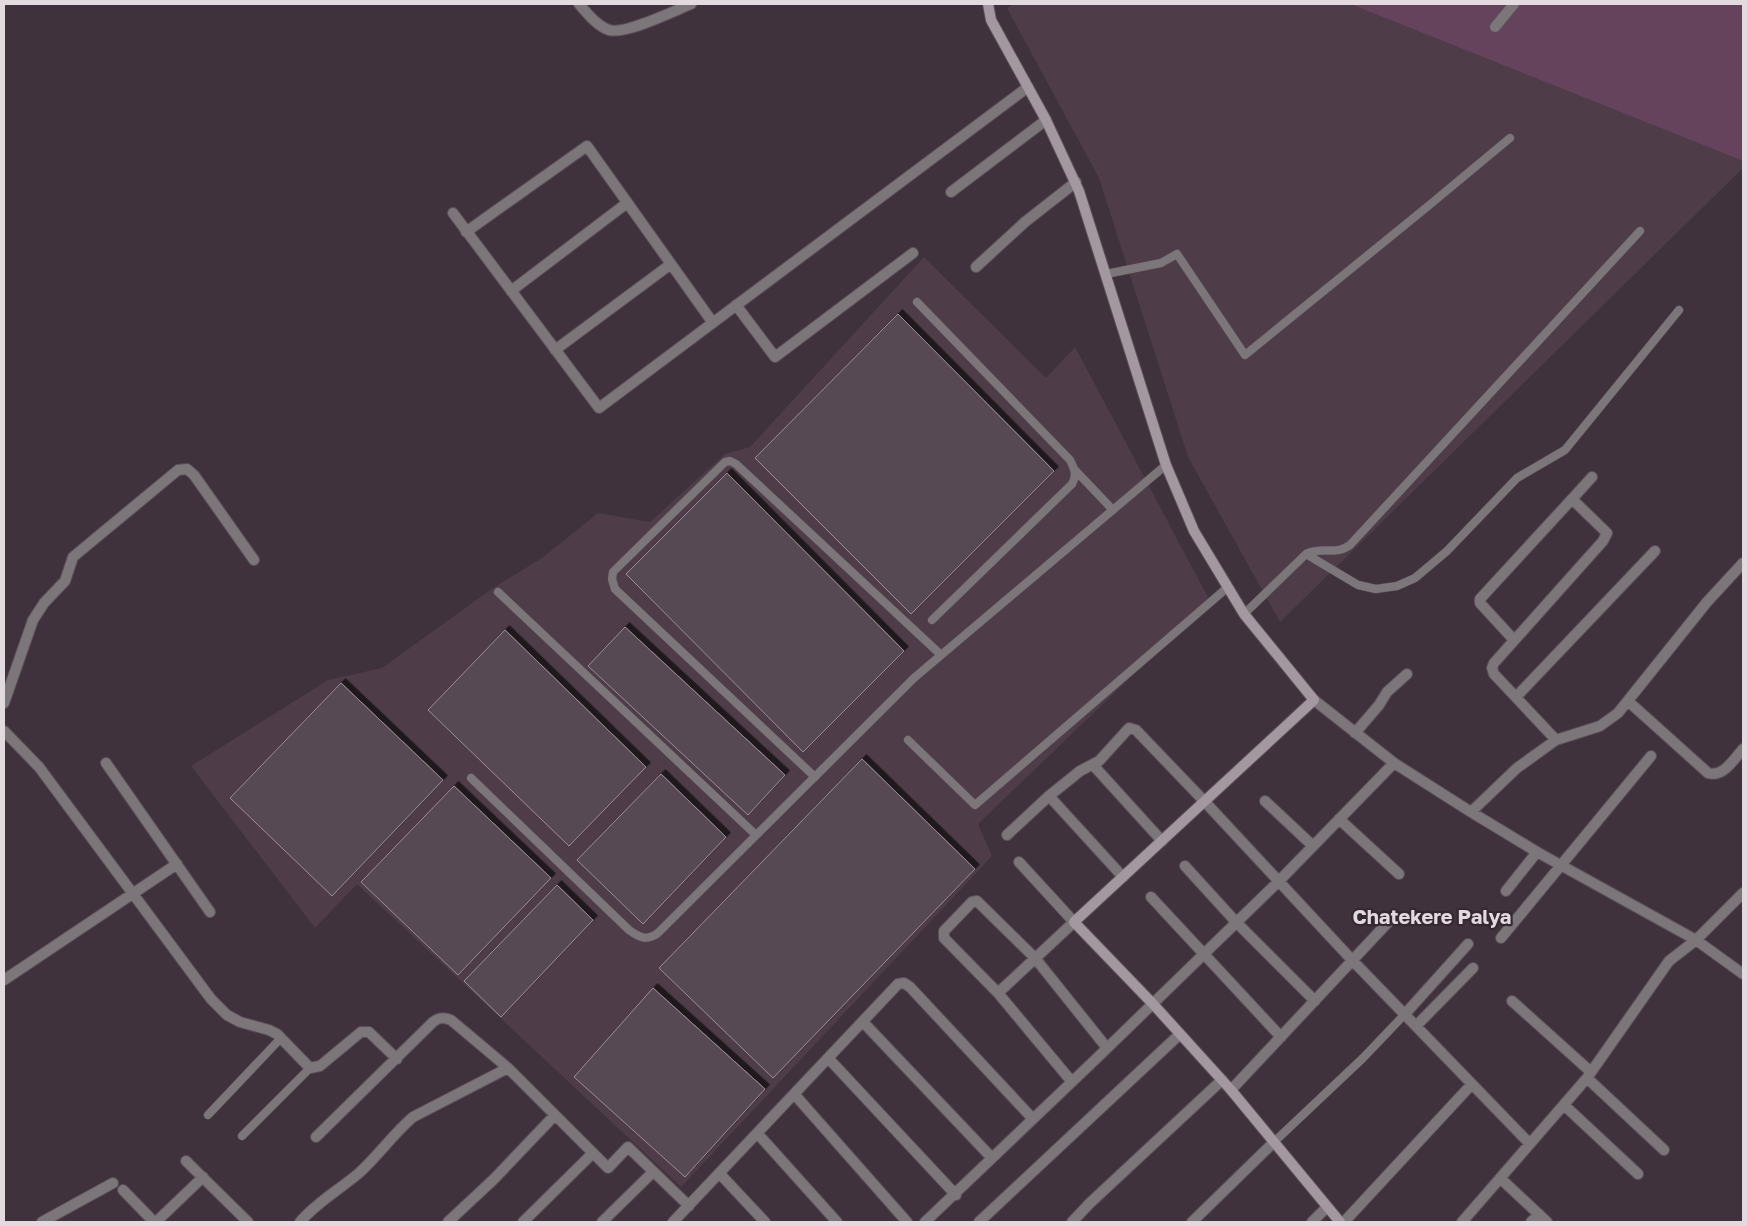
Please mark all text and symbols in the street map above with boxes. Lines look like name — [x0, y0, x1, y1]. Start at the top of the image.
district label: Chatekere Palya — [1353, 904, 1511, 928]

